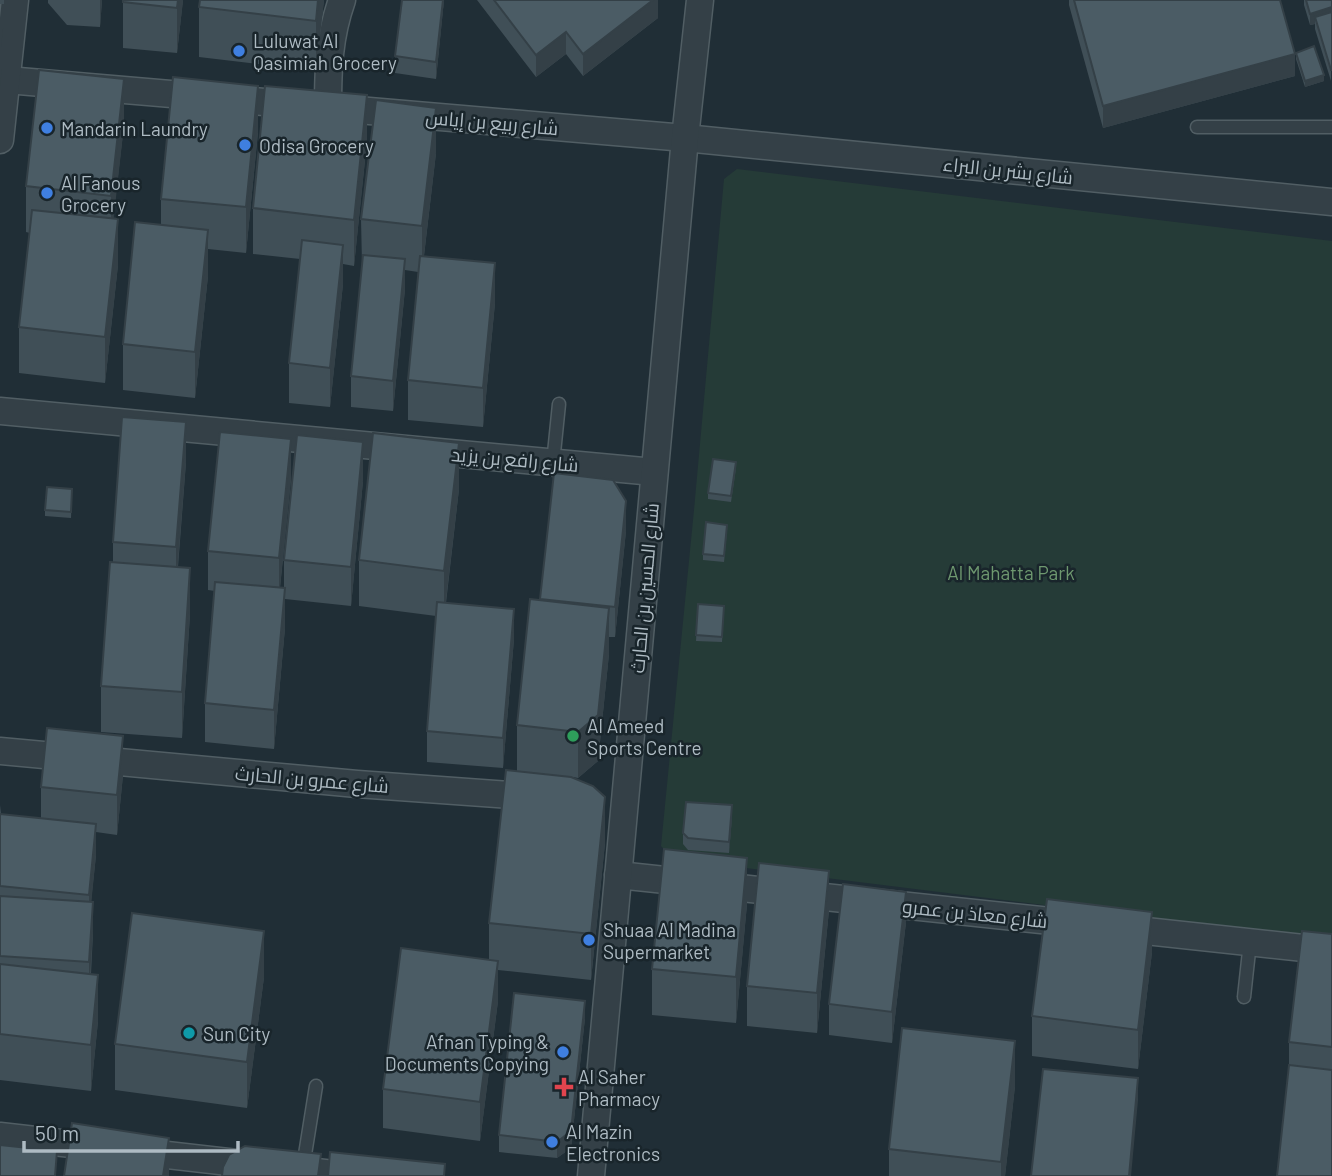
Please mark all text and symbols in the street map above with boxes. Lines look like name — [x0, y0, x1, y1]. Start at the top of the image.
place label: Luluwat Al Qasimiah Grocery — [253, 29, 397, 74]
marker: Luluwat Al Qasimiah Grocery — [231, 43, 247, 59]
street label: شارع ربيع بن إياس — [424, 105, 559, 142]
place label: Mandarin Laundry — [61, 117, 208, 140]
marker: Mandarin Laundry — [39, 120, 55, 136]
place label: Odisa Grocery — [259, 134, 374, 157]
marker: Odisa Grocery — [237, 137, 253, 153]
street label: شارع بشر بن البراء — [942, 152, 1074, 191]
place label: Al Fanous Grocery — [61, 171, 140, 216]
marker: Al Fanous Grocery — [39, 185, 55, 201]
street label: شارع رافع بن يزيد — [450, 442, 580, 479]
street label: شارع الحسين بن الحارث — [625, 502, 666, 674]
park label: Al Mahatta Park — [947, 561, 1075, 584]
place label: Al Ameed Sports Centre — [587, 714, 702, 759]
marker: Al Ameed Sports Centre — [565, 728, 581, 744]
street label: شارع عمرو بن الحارث — [234, 761, 390, 800]
street label: شارع معاذ بن عمرو — [901, 894, 1049, 935]
place label: Shuaa Al Madina Supermarket — [603, 918, 736, 963]
marker: Shuaa Al Madina Supermarket — [581, 932, 597, 948]
place label: Sun City — [203, 1022, 271, 1045]
marker: Sun City — [181, 1025, 197, 1041]
place label: Afnan Typing & Documents Copying — [385, 1030, 549, 1075]
marker: Afnan Typing & Documents Copying — [555, 1044, 571, 1060]
place label: Al Saher Pharmacy — [578, 1065, 660, 1110]
marker: Al Saher Pharmacy — [556, 1079, 572, 1095]
scale bar — [24, 1110, 238, 1154]
text: 50 m — [35, 1120, 79, 1145]
place label: Al Mazin Electronics — [566, 1120, 660, 1165]
marker: Al Mazin Electronics — [544, 1134, 560, 1150]

